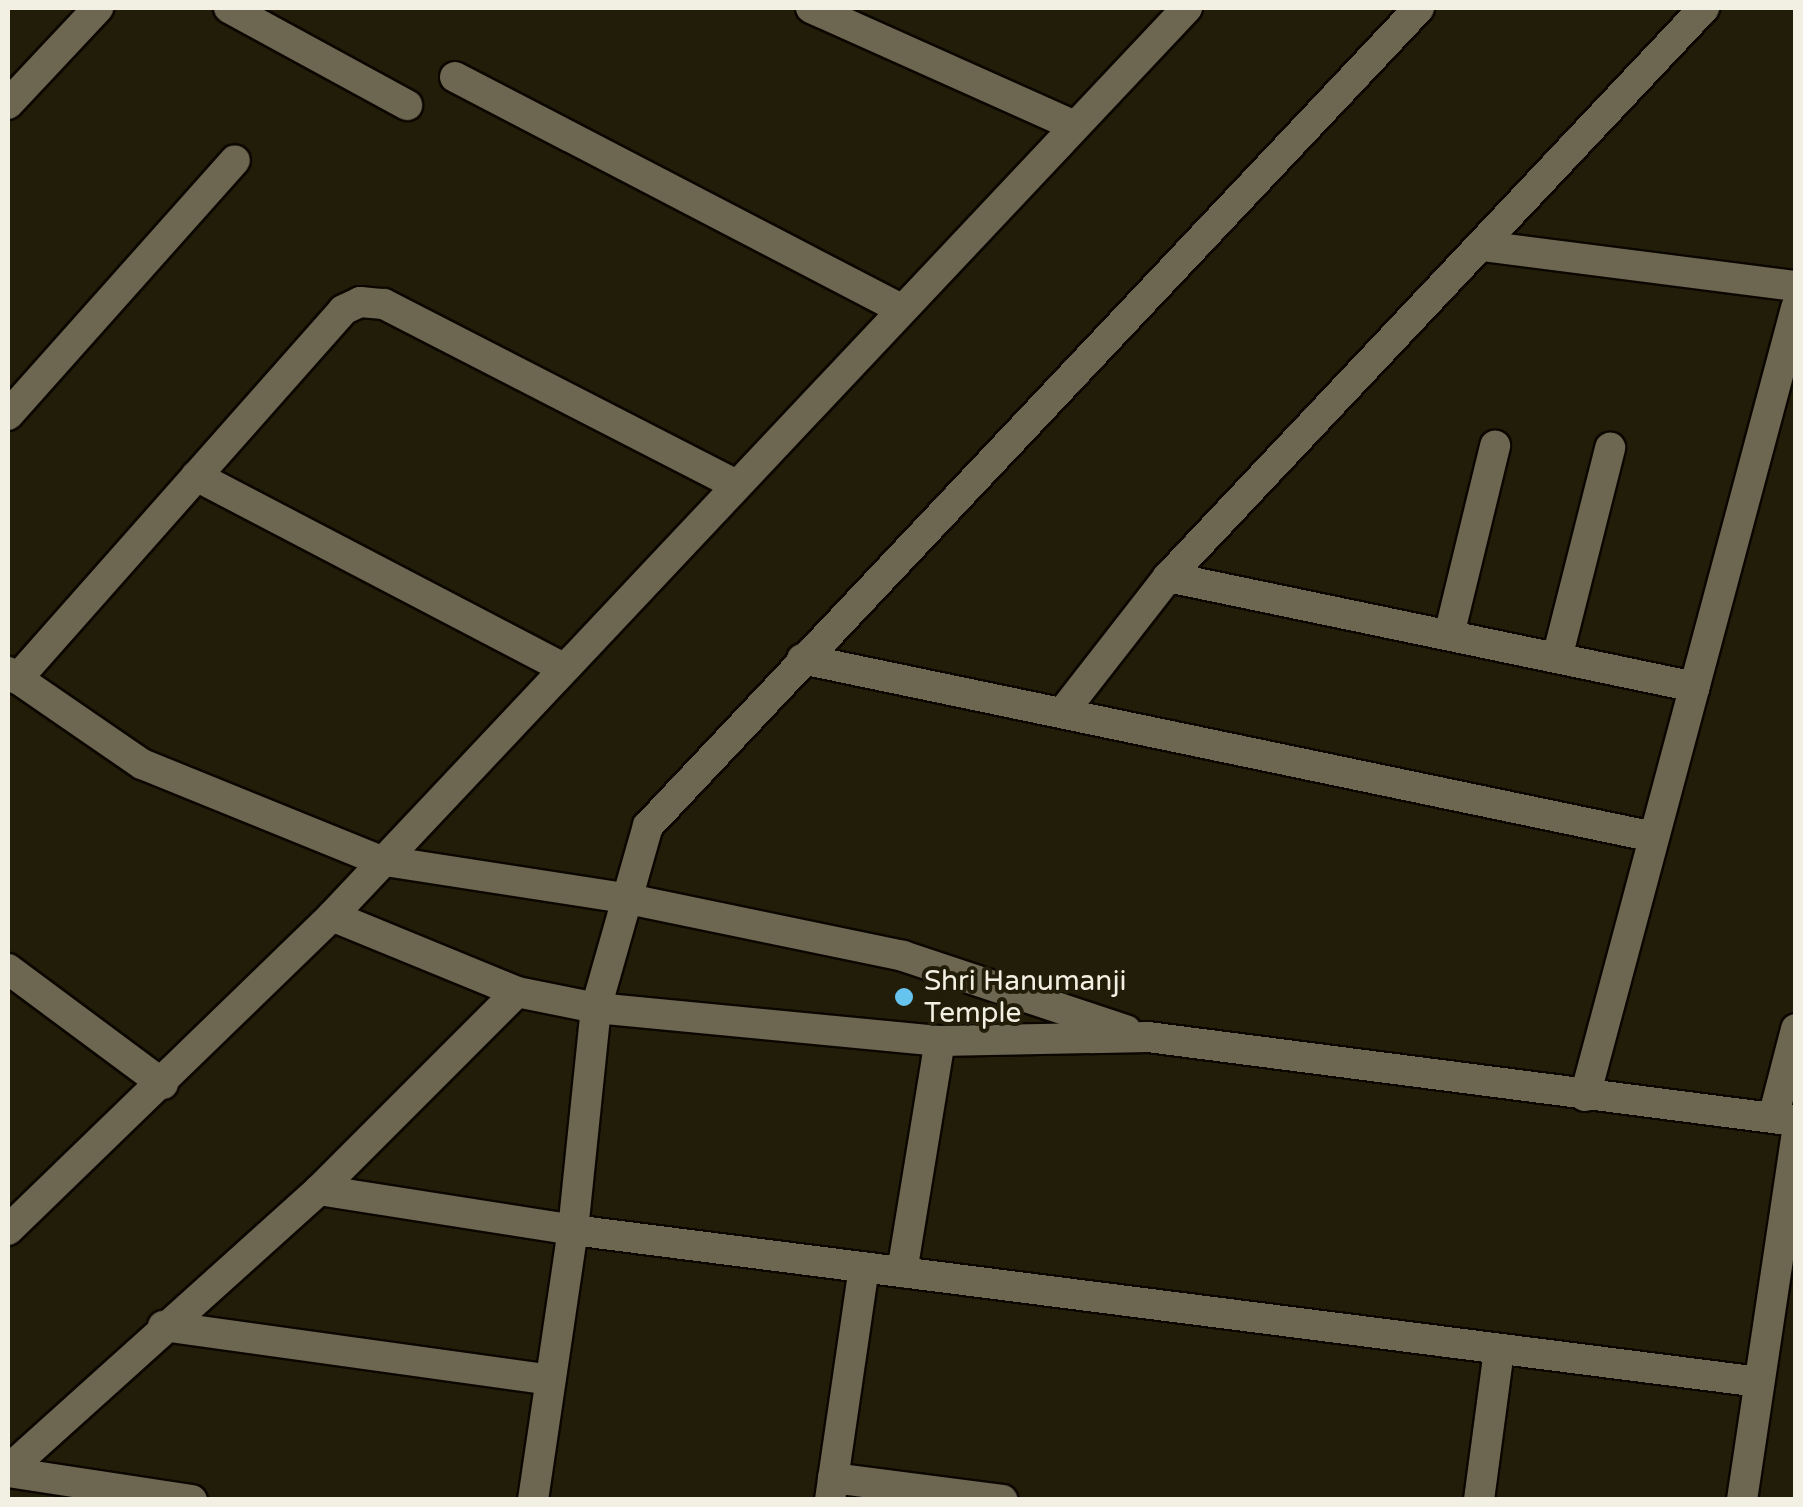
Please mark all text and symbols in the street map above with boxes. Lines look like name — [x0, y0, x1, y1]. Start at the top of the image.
place label: Shri Hanumanji Temple — [924, 964, 1126, 1030]
marker: Shri Hanumanji Temple — [893, 986, 915, 1008]

